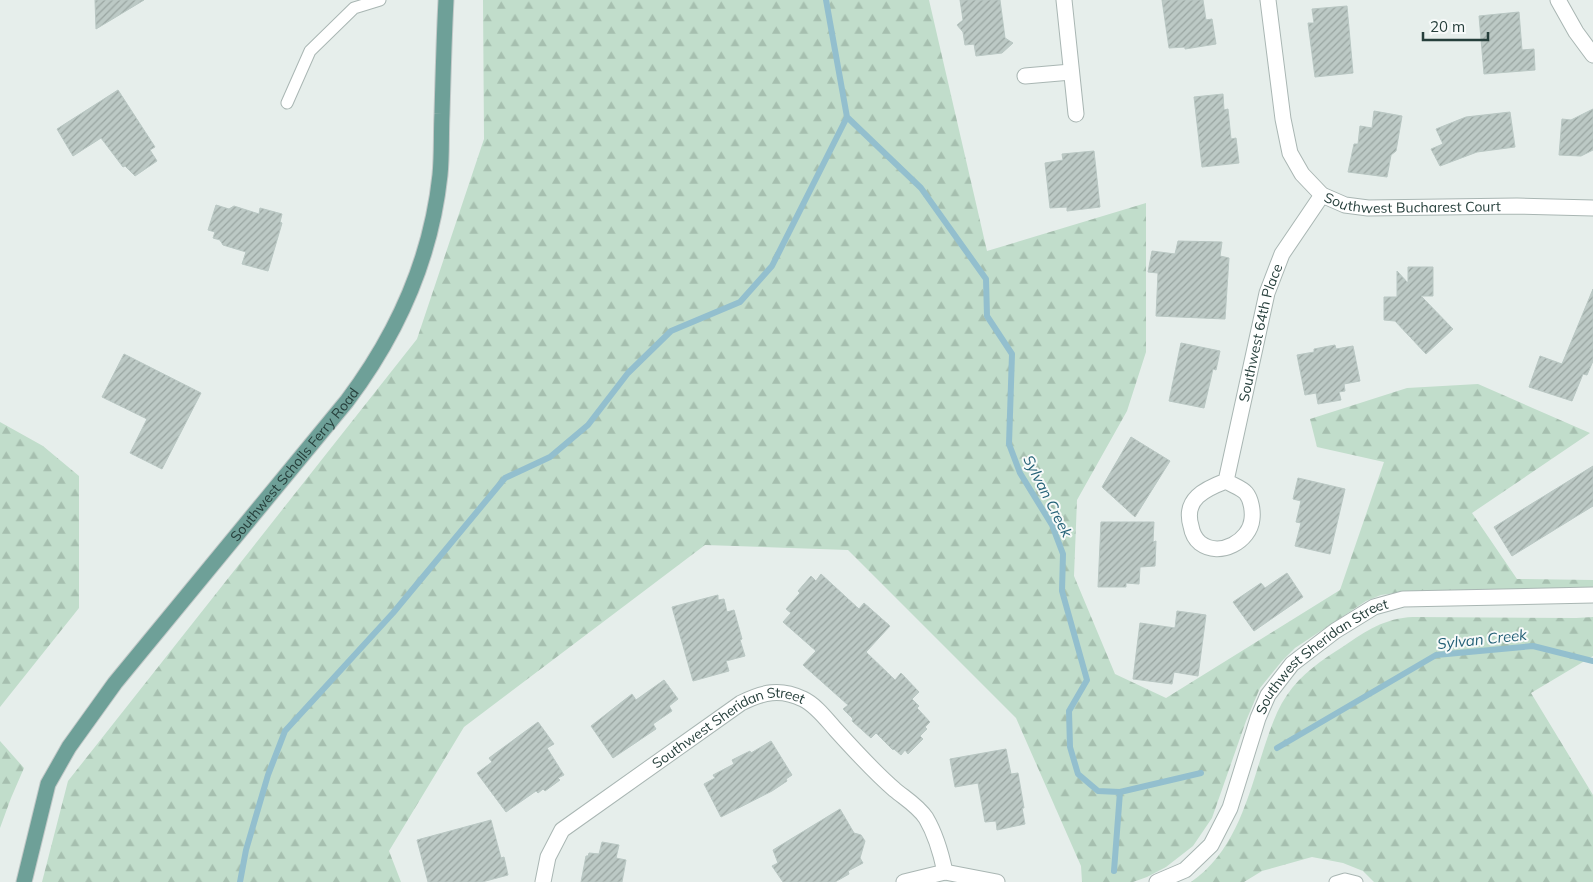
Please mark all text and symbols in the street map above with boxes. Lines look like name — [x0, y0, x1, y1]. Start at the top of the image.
scale bar — [1423, 10, 1488, 42]
text: 20 m — [1430, 17, 1465, 36]
street label: Southwest Bucharest Court — [1321, 188, 1501, 218]
street label: Southwest 64th Place — [1235, 261, 1286, 404]
street label: Southwest Scholls Ferry Road — [226, 384, 363, 545]
water label: Sylvan Creek — [1019, 452, 1077, 542]
street label: Southwest Sheridan Street — [1252, 595, 1390, 717]
water label: Sylvan Creek — [1436, 625, 1529, 653]
street label: Southwest Sheridan Street — [648, 683, 808, 772]

